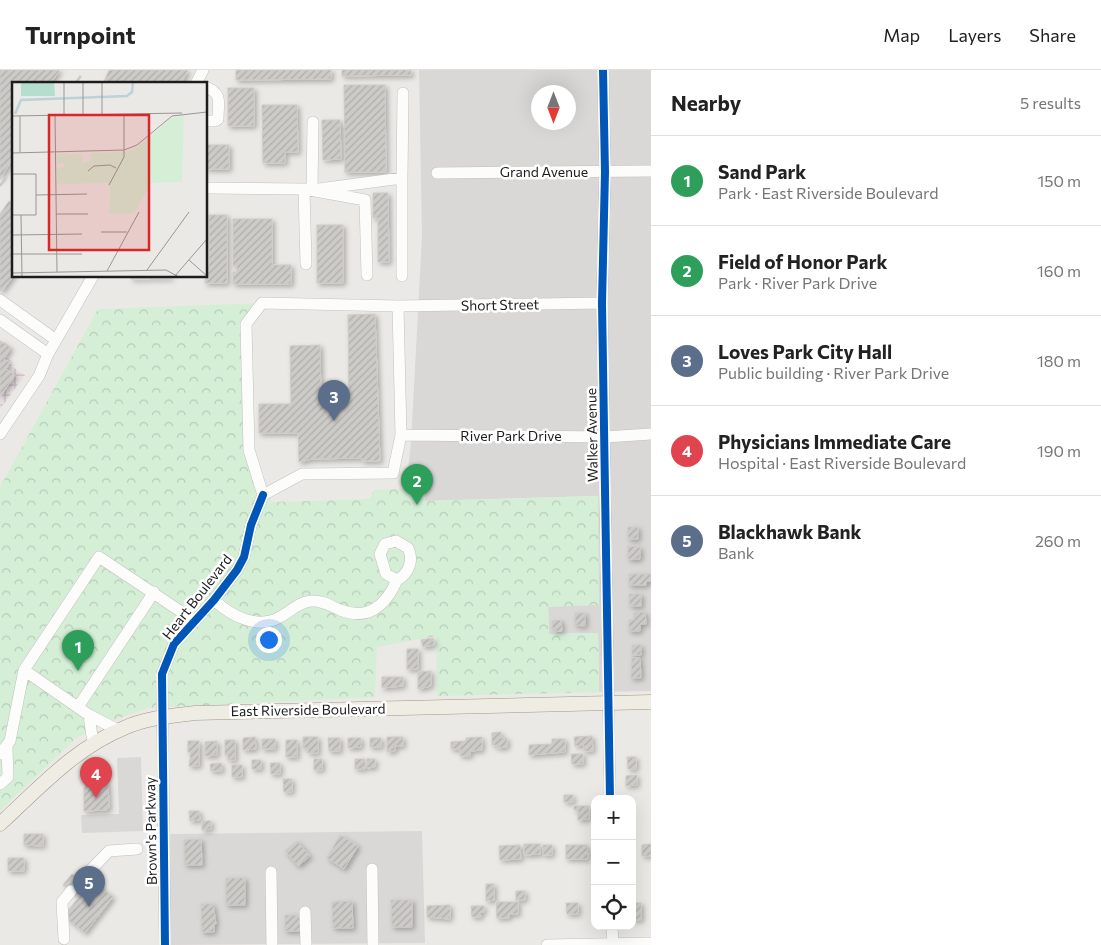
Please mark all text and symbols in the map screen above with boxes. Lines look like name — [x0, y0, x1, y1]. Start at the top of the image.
text: Turnpoint — [25, 20, 136, 49]
text: Map — [883, 24, 920, 46]
text: Layers — [948, 24, 1001, 46]
text: Share — [1029, 24, 1076, 46]
inset map — [12, 82, 208, 278]
north arrow — [531, 85, 576, 130]
text: Nearby — [671, 90, 741, 115]
text: 5 results — [1020, 93, 1081, 112]
text: Sand Park — [718, 160, 806, 183]
street label: Grand Avenue — [500, 163, 588, 180]
text: 1 — [683, 171, 691, 190]
text: 150 m — [1038, 171, 1081, 190]
text: Park · East Riverside Boulevard — [718, 183, 938, 202]
text: Field of Honor Park — [718, 250, 887, 273]
text: 2 — [682, 261, 692, 280]
text: 160 m — [1037, 261, 1081, 280]
text: Park · River Park Drive — [718, 273, 877, 292]
street label: Short Street — [461, 295, 539, 314]
text: Loves Park City Hall — [718, 340, 892, 363]
text: 3 — [682, 351, 692, 370]
text: 180 m — [1037, 351, 1081, 370]
text: Public building · River Park Drive — [718, 363, 949, 382]
pin: 3 — [318, 380, 350, 421]
street label: Walker Avenue — [582, 388, 601, 482]
street label: River Park Drive — [460, 427, 562, 444]
text: Physicians Immediate Care — [718, 430, 951, 453]
text: 4 — [682, 441, 692, 460]
text: 190 m — [1037, 441, 1081, 460]
text: Hospital · East Riverside Boulevard — [718, 453, 966, 472]
pin: 2 — [401, 464, 433, 505]
text: Blackhawk Bank — [718, 520, 861, 543]
text: 5 — [682, 531, 692, 550]
text: 260 m — [1035, 531, 1081, 550]
text: Bank — [718, 543, 755, 562]
street label: Heart Boulevard — [158, 551, 235, 643]
your location — [256, 627, 282, 653]
pin: 1 — [62, 630, 94, 671]
street label: East Riverside Boulevard — [230, 700, 386, 719]
pin: 4 — [80, 757, 112, 798]
street label: Brown's Parkway — [141, 777, 160, 885]
map controls — [591, 795, 636, 930]
button: + — [591, 795, 636, 840]
button: − — [591, 840, 636, 885]
pin: 5 — [73, 866, 105, 907]
button: locate — [591, 885, 636, 930]

